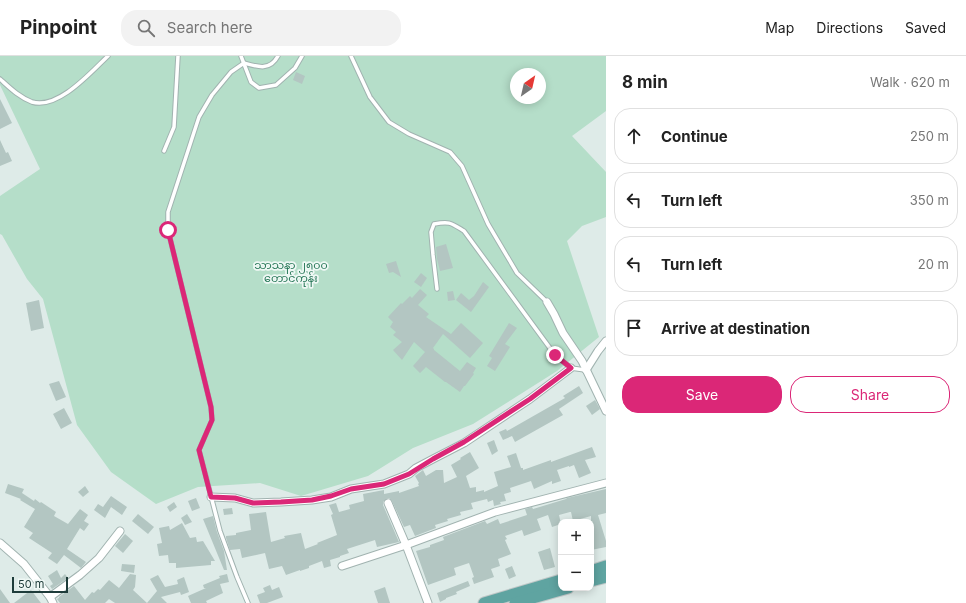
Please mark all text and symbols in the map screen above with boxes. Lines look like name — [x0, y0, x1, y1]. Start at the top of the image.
search box — [121, 10, 401, 46]
text: Pinpoint — [20, 16, 97, 39]
icon: search — [135, 17, 157, 39]
text: Search here — [167, 18, 253, 37]
text: Map — [765, 19, 794, 36]
text: Directions — [816, 19, 883, 36]
text: Saved — [905, 19, 946, 36]
north arrow — [510, 68, 546, 104]
text: 8 min — [622, 72, 668, 92]
text: Walk · 620 m — [870, 74, 950, 90]
icon: ahead — [623, 125, 645, 147]
text: Continue — [661, 127, 728, 146]
text: 250 m — [910, 128, 949, 144]
icon: left — [623, 189, 645, 211]
text: Turn left — [661, 191, 722, 210]
text: 350 m — [910, 192, 949, 208]
route start — [159, 221, 177, 239]
icon: left — [623, 253, 645, 275]
text: Turn left — [661, 255, 722, 274]
text: 20 m — [918, 256, 949, 272]
park label: သာသနာ ၂၅၀၀ တောင်ကုန်း — [254, 258, 328, 287]
icon: arrive — [623, 317, 645, 339]
text: Arrive at destination — [661, 319, 810, 338]
route end — [546, 346, 564, 364]
button: Save — [622, 376, 782, 413]
button: Share — [790, 376, 950, 413]
map controls — [558, 519, 594, 591]
button: + — [558, 519, 594, 555]
button: − — [558, 555, 594, 591]
scale bar — [12, 575, 68, 594]
text: 50 m — [18, 577, 44, 591]

